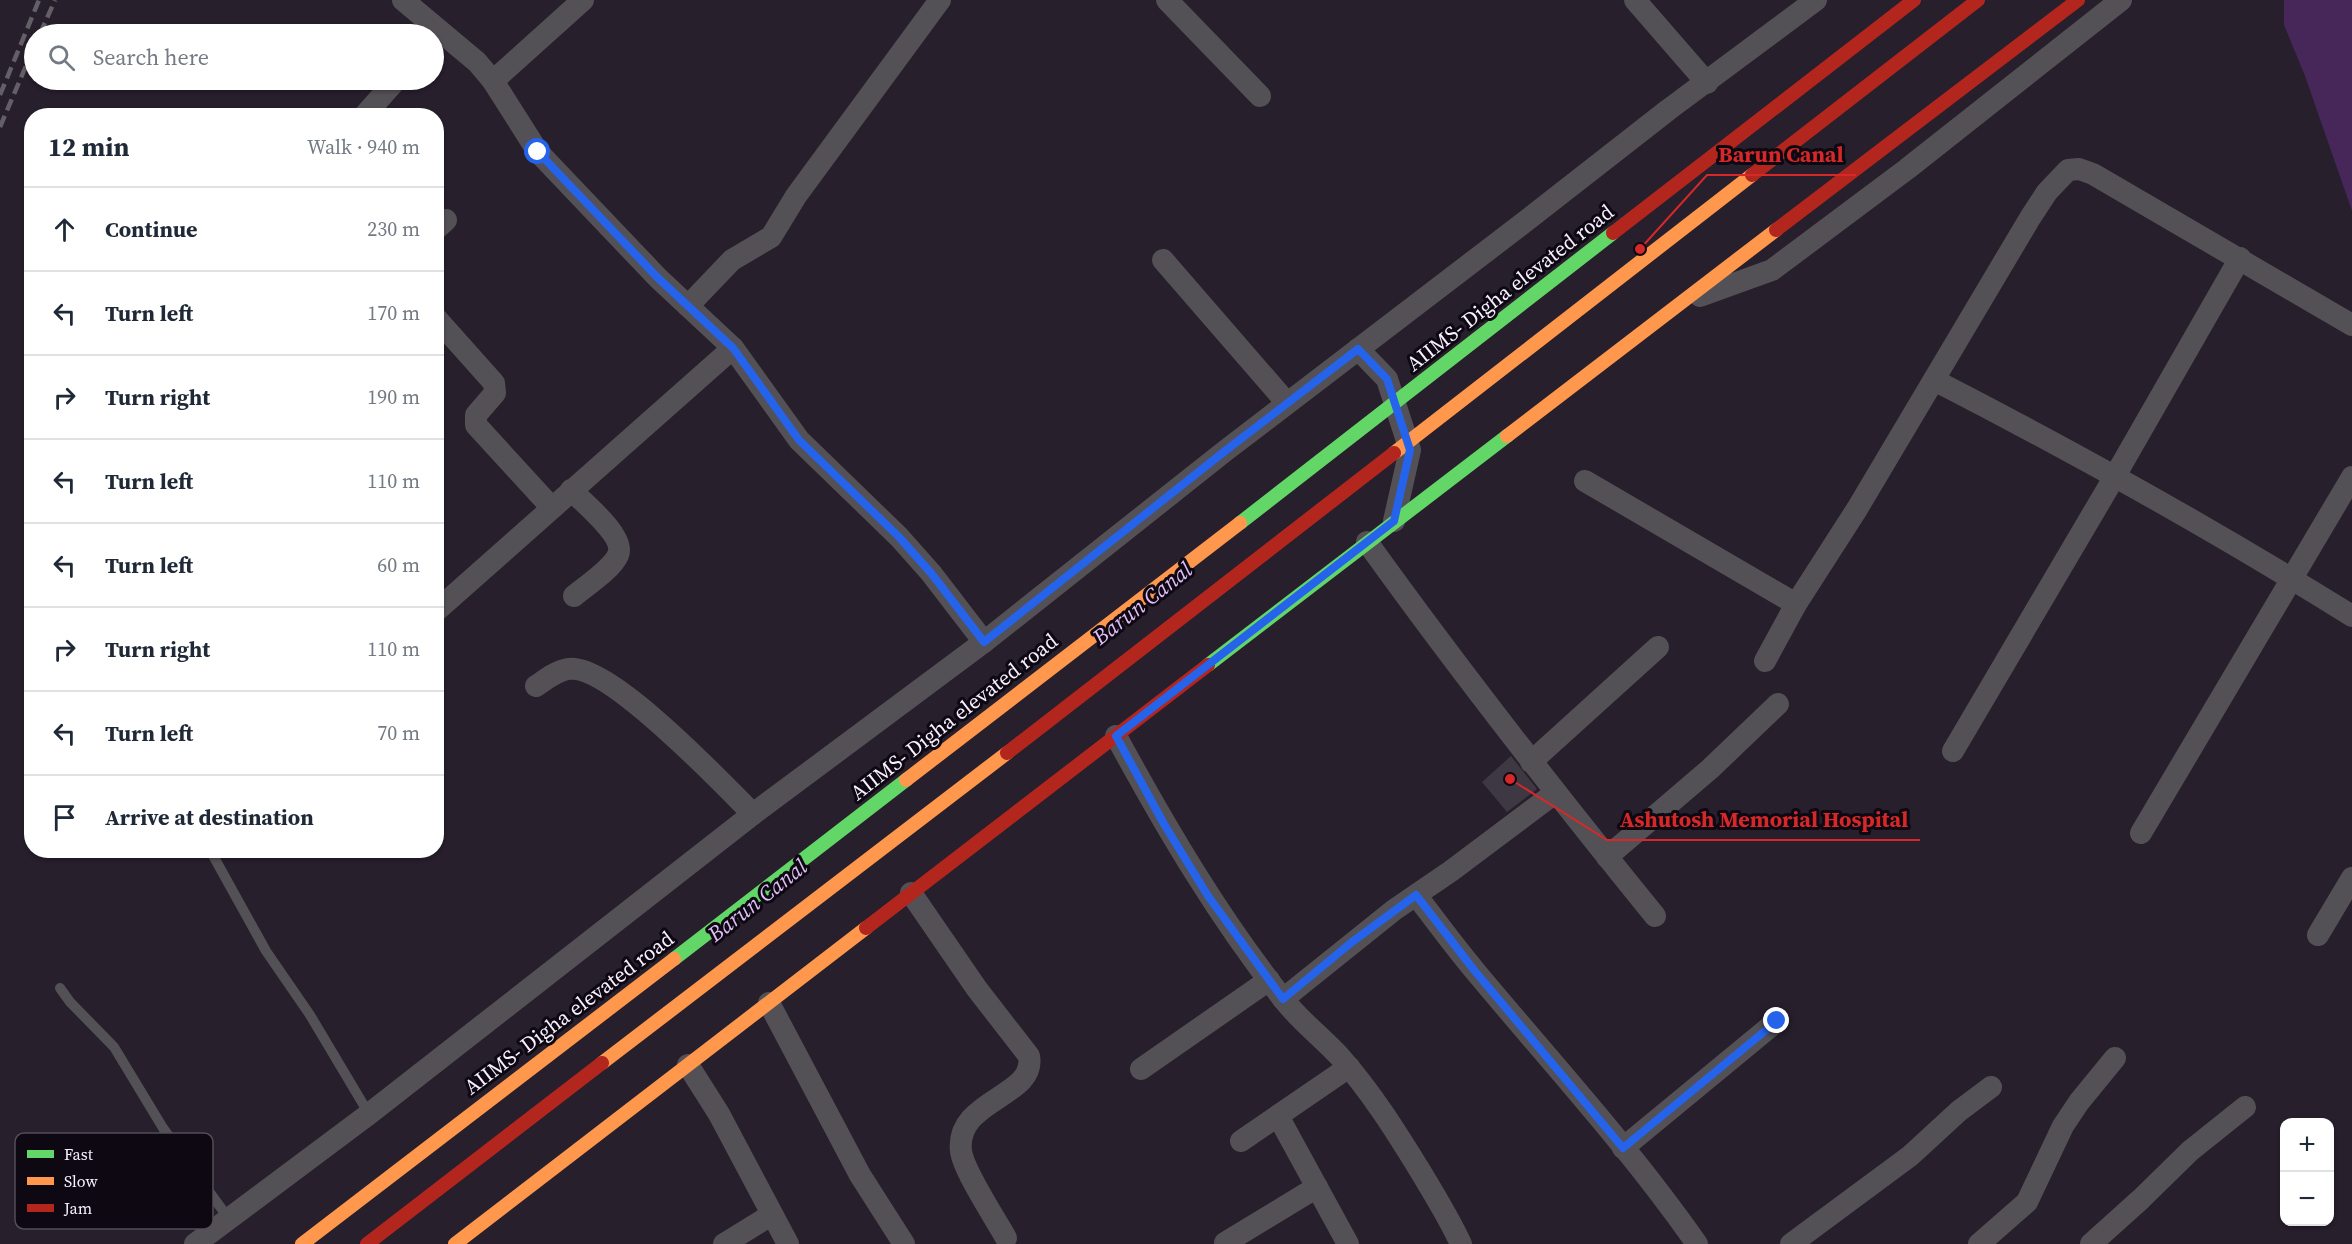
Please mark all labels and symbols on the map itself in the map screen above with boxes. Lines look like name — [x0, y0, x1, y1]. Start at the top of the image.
callout: Barun Canal — [1707, 135, 1856, 175]
route start — [524, 138, 550, 164]
text: Barun Canal — [1718, 139, 1844, 169]
street label: AIIMS- Digha elevated road — [1400, 197, 1619, 378]
water label: Barun Canal — [1085, 554, 1199, 652]
street label: AIIMS- Digha elevated road — [844, 626, 1063, 807]
callout: Ashutosh Memorial Hospital — [1607, 800, 1920, 840]
text: Ashutosh Memorial Hospital — [1620, 804, 1908, 834]
water label: Barun Canal — [700, 851, 814, 949]
street label: AIIMS- Digha elevated road — [458, 924, 680, 1101]
route end — [1763, 1007, 1789, 1033]
legend — [15, 1133, 213, 1229]
text: Fast — [64, 1143, 94, 1165]
text: Slow — [64, 1170, 99, 1192]
text: Jam — [63, 1197, 92, 1219]

